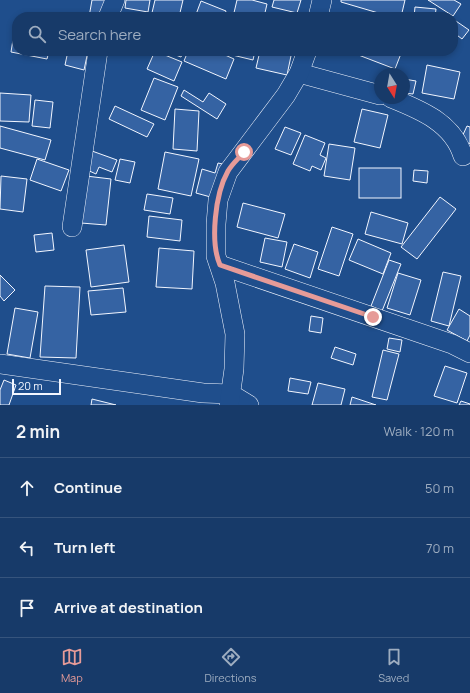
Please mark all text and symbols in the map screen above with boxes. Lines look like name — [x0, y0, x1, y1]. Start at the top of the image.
search box — [12, 12, 458, 56]
icon: search — [26, 23, 48, 45]
text: Search here — [58, 24, 141, 45]
north arrow — [374, 68, 410, 104]
route start — [235, 143, 253, 161]
route end — [364, 308, 382, 326]
scale bar — [12, 377, 61, 396]
text: 20 m — [18, 378, 43, 393]
text: 2 min — [16, 420, 60, 443]
text: Walk · 120 m — [384, 422, 454, 440]
icon: ahead — [16, 477, 38, 499]
text: Continue — [54, 477, 122, 498]
text: 50 m — [425, 479, 454, 497]
icon: left — [16, 537, 38, 559]
text: Turn left — [54, 537, 116, 558]
text: 70 m — [426, 539, 454, 557]
icon: arrive — [16, 597, 38, 619]
text: Arrive at destination — [54, 597, 203, 618]
tab: Map — [61, 646, 83, 685]
tab: Directions — [204, 646, 257, 685]
tab: Saved — [378, 646, 409, 685]

